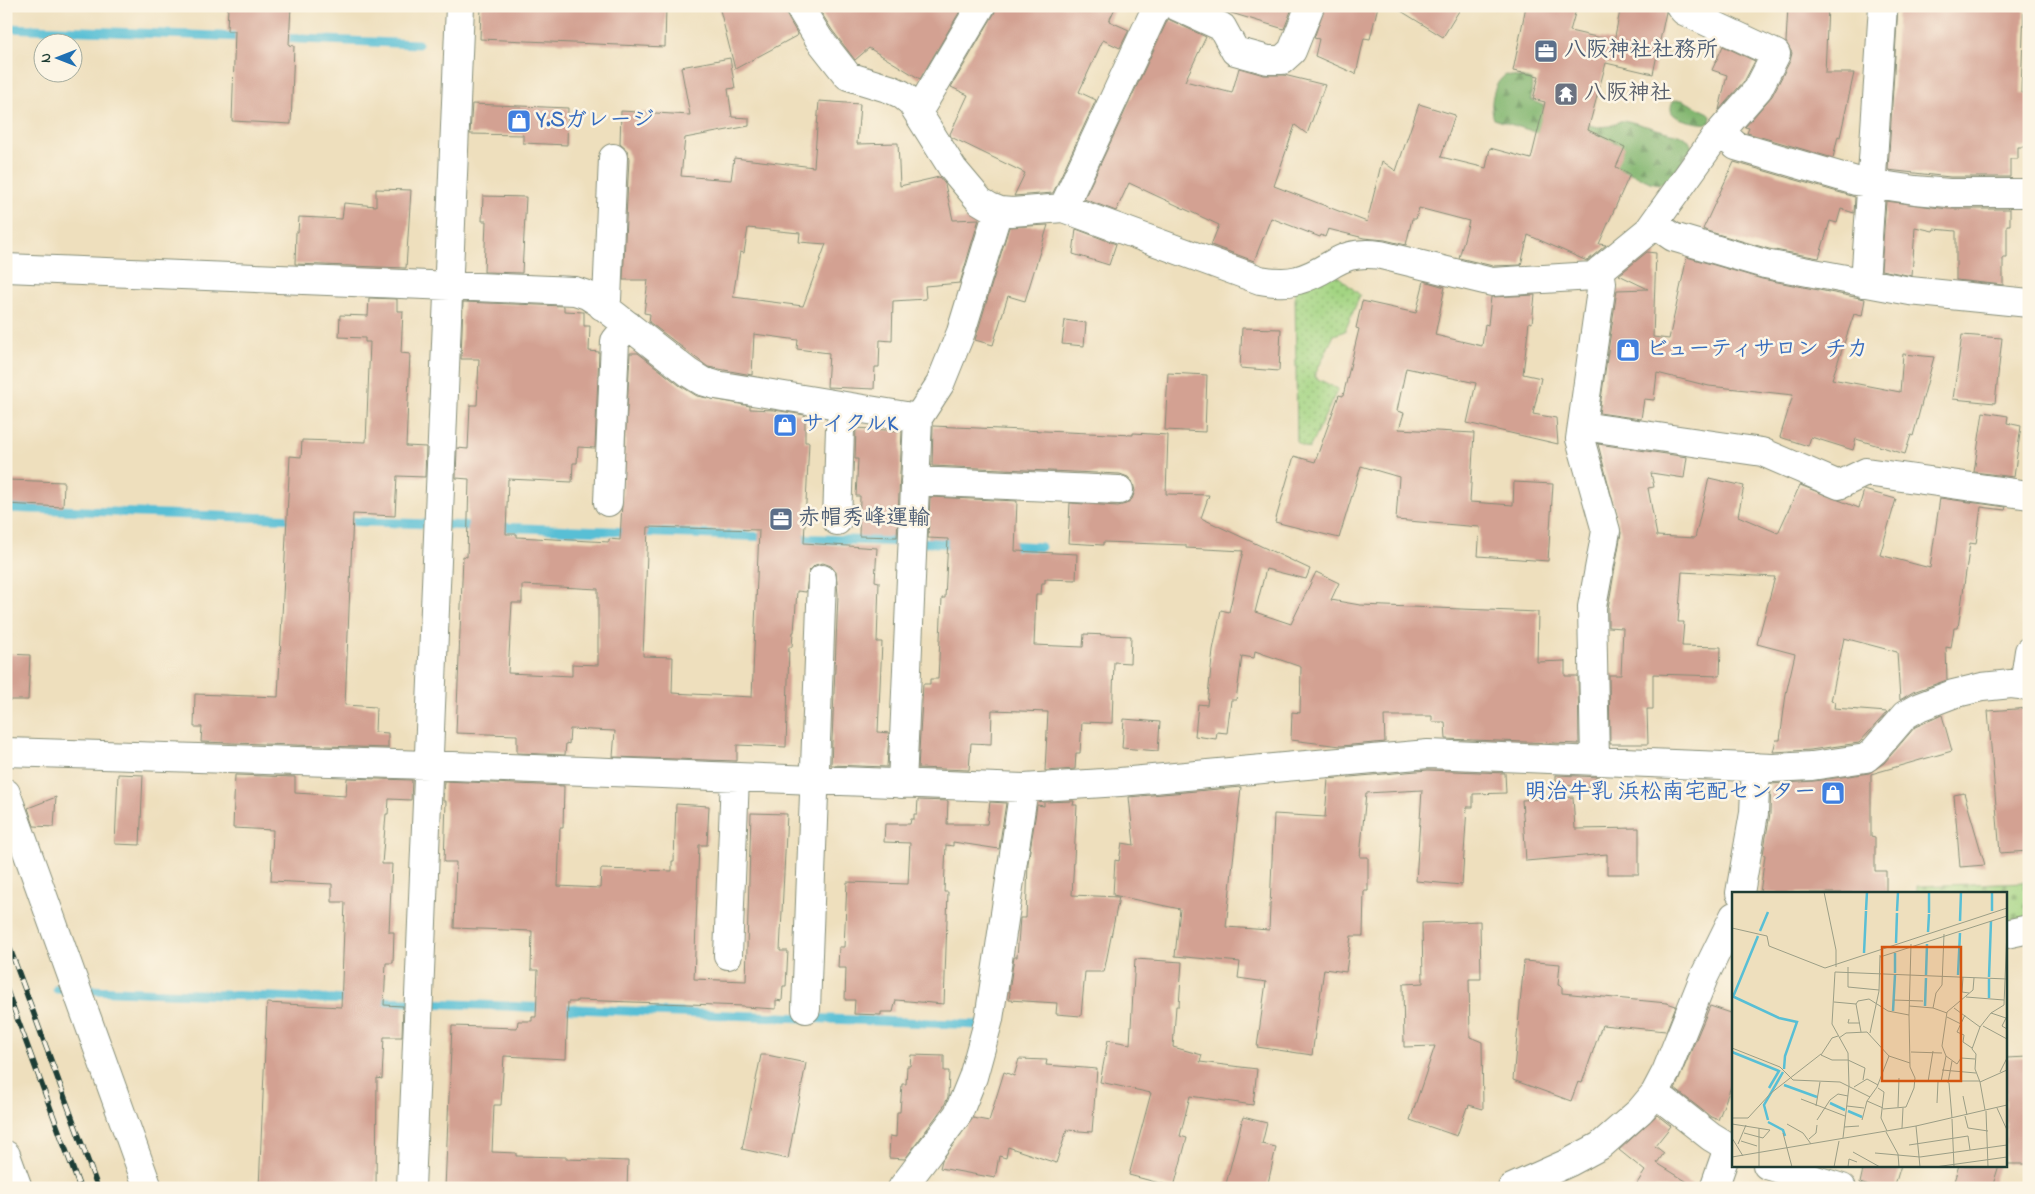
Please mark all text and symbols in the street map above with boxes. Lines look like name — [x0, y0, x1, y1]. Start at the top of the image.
north arrow — [32, 32, 82, 82]
place label: 八阪神社社務所 — [1564, 35, 1718, 67]
office icon: 八阪神社社務所 — [1533, 38, 1559, 64]
text: N — [36, 53, 57, 63]
place label: 八阪神社 — [1584, 78, 1672, 110]
temple icon: 八阪神社 — [1553, 81, 1579, 107]
place label: Y.Sガレージ — [535, 105, 654, 137]
shop icon: Y.Sガレージ — [506, 108, 532, 134]
place label: ビューティサロン チカ — [1646, 334, 1868, 366]
shop icon: ビューティサロン チカ — [1615, 337, 1641, 363]
place label: サイクルK — [802, 409, 899, 441]
shop icon: サイクルK — [772, 412, 798, 438]
place label: 赤帽秀峰運輸 — [798, 503, 930, 535]
office icon: 赤帽秀峰運輸 — [768, 506, 794, 532]
place label: 明治牛乳 浜松南宅配センター — [1524, 777, 1816, 809]
shop icon: 明治牛乳 浜松南宅配センター — [1820, 780, 1846, 806]
inset map — [1732, 892, 2008, 1166]

